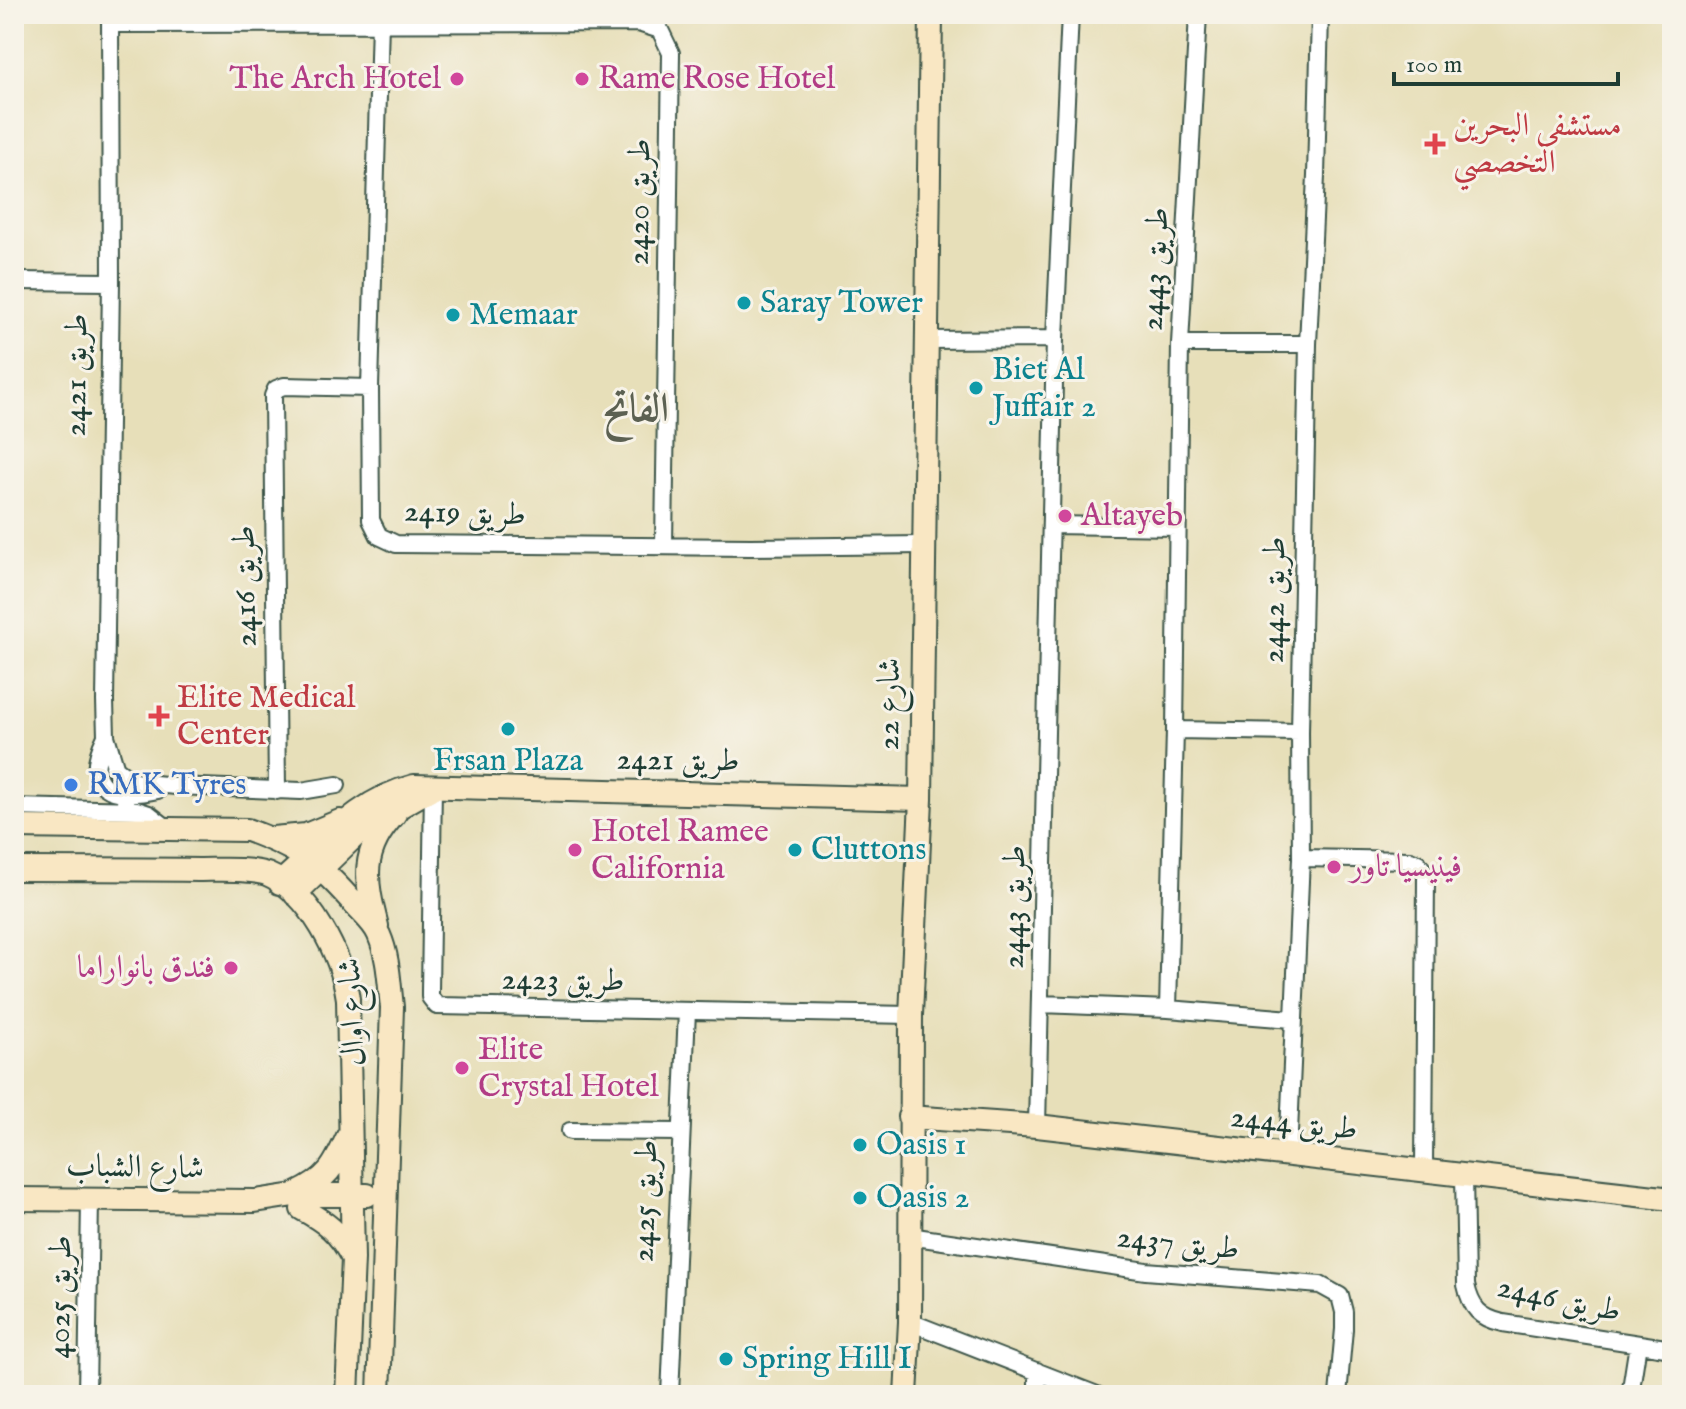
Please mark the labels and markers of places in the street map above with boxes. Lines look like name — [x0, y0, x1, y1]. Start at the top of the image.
place label: The Arch Hotel — [229, 59, 441, 100]
place label: Rame Rose Hotel — [598, 59, 836, 100]
marker: The Arch Hotel — [448, 70, 466, 88]
marker: Rame Rose Hotel — [573, 70, 591, 88]
place label: مستشفى البحرين التخصصي — [1453, 106, 1622, 191]
marker: مستشفى البحرين التخصصي — [1424, 133, 1446, 155]
place label: Saray Tower — [760, 283, 923, 324]
marker: Saray Tower — [735, 294, 753, 312]
place label: Memaar — [469, 295, 578, 336]
marker: Memaar — [444, 306, 462, 324]
place label: Biet Al Juffair 2 — [989, 350, 1096, 428]
marker: Biet Al Juffair 2 — [967, 379, 985, 397]
place label: Altayeb — [1080, 496, 1183, 537]
marker: Altayeb — [1056, 507, 1074, 525]
place label: Elite Medical Center — [177, 678, 356, 756]
marker: Elite Medical Center — [148, 705, 170, 727]
marker: Frsan Plaza — [499, 720, 517, 738]
place label: Frsan Plaza — [433, 741, 583, 782]
place label: RMK Tyres — [87, 765, 247, 806]
marker: RMK Tyres — [62, 776, 80, 794]
place label: Hotel Ramee California — [591, 812, 769, 890]
place label: Cluttons — [811, 830, 926, 871]
marker: Hotel Ramee California — [566, 841, 584, 859]
marker: Cluttons — [786, 841, 804, 859]
place label: فينيسيا تاور — [1347, 847, 1462, 888]
marker: فينيسيا تاور — [1325, 858, 1343, 876]
place label: فندق بانواراما — [77, 948, 215, 989]
marker: فندق بانواراما — [222, 959, 240, 977]
place label: Elite Crystal Hotel — [478, 1030, 659, 1108]
marker: Elite Crystal Hotel — [453, 1059, 471, 1077]
place label: Oasis 1 — [876, 1125, 966, 1166]
marker: Oasis 1 — [851, 1136, 869, 1154]
place label: Oasis 2 — [876, 1178, 969, 1219]
marker: Oasis 2 — [851, 1189, 869, 1207]
place label: Spring Hill I — [742, 1339, 912, 1380]
marker: Spring Hill I — [717, 1350, 735, 1368]

